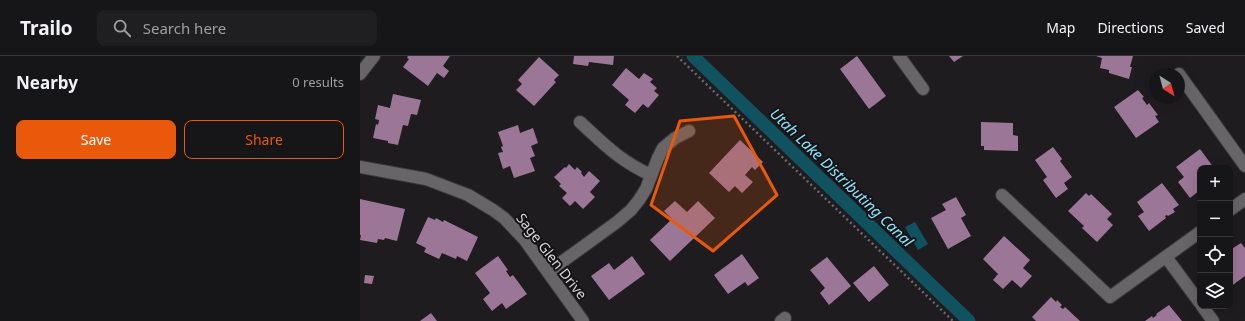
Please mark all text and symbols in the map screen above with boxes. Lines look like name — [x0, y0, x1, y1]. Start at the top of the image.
search box — [97, 10, 377, 46]
text: Trailo — [20, 15, 73, 41]
icon: search — [111, 17, 133, 39]
text: Search here — [143, 18, 226, 38]
text: Map — [1046, 18, 1075, 37]
text: Directions — [1097, 18, 1164, 37]
text: Saved — [1186, 18, 1225, 37]
north arrow — [1149, 68, 1185, 104]
text: Nearby — [16, 71, 78, 94]
text: 0 results — [292, 73, 344, 91]
water label: Utah Lake Distributing Canal — [766, 103, 919, 251]
button: Save — [16, 120, 176, 159]
button: Share — [184, 120, 344, 159]
map controls — [1197, 165, 1233, 309]
button: + — [1197, 165, 1233, 201]
button: − — [1197, 201, 1233, 237]
street label: Sage Glen Drive — [512, 209, 592, 303]
button: locate — [1197, 237, 1233, 273]
button: layers — [1197, 273, 1233, 309]

